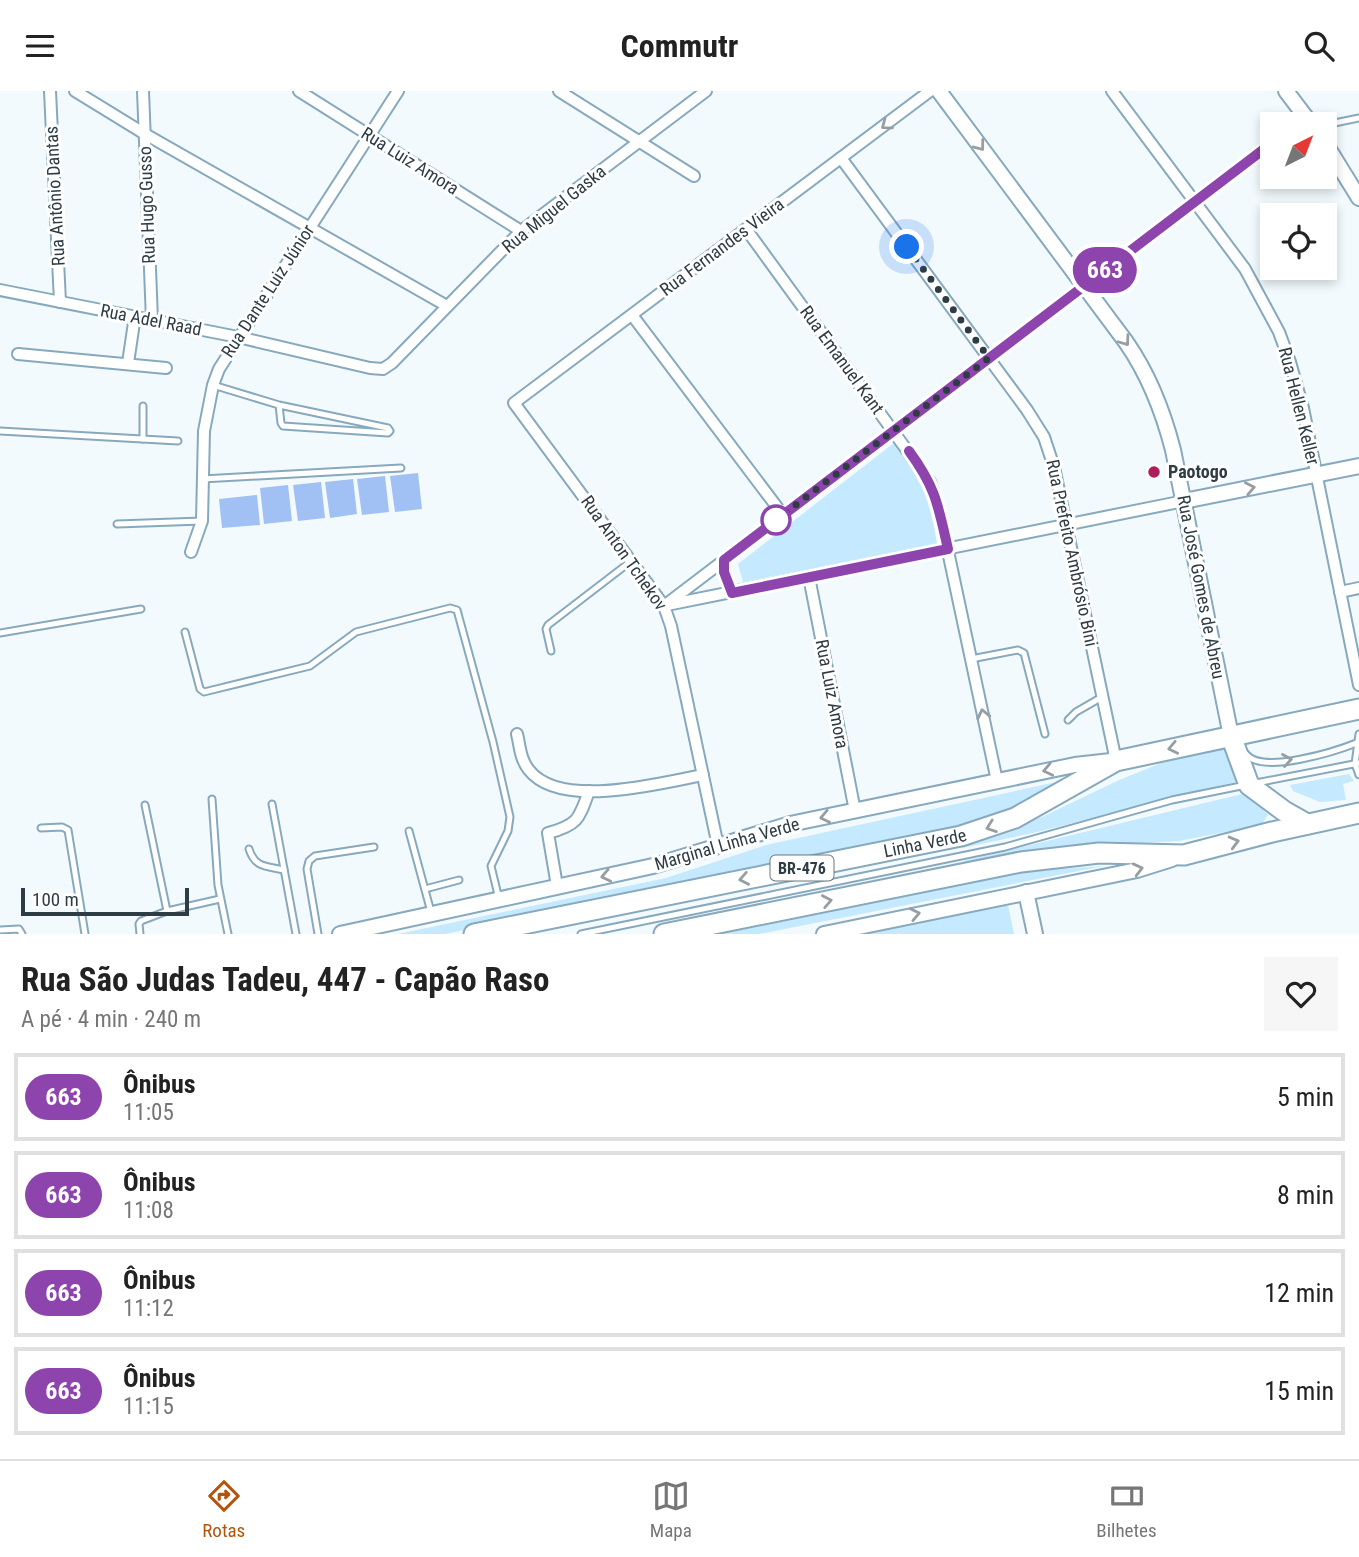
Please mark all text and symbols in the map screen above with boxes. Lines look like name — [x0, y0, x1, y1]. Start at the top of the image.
icon: menu — [21, 27, 59, 65]
text: Commutr — [621, 27, 738, 65]
icon: search — [1300, 27, 1338, 65]
north arrow — [1260, 112, 1337, 189]
map controls — [1260, 112, 1337, 280]
one-way arrow — [881, 116, 894, 129]
street label: Rua Luiz Amora — [358, 122, 463, 199]
street label: Rua Antônio Dantas — [40, 126, 69, 267]
one-way arrow — [971, 138, 984, 151]
street label: Rua Hugo Gusso — [134, 146, 159, 264]
street label: Rua Miguel Gaska — [498, 160, 610, 257]
street label: Rua Fernandes Vieira — [656, 193, 788, 300]
button: locate — [1260, 203, 1337, 280]
street label: Rua Dante Luiz Júnior — [217, 220, 319, 361]
your location — [889, 229, 924, 264]
line badge: 663 — [1065, 247, 1145, 293]
text: 663 — [1087, 256, 1123, 284]
street label: Rua Adel Raad — [99, 299, 204, 340]
street label: Rua Emanuel Kant — [796, 301, 889, 418]
one-way arrow — [1116, 333, 1129, 346]
street label: Rua Hellen Keller — [1275, 345, 1324, 467]
street label: Rua Prefeito Ambrósio Bini — [1042, 458, 1103, 648]
place label: Paotogo — [1168, 461, 1228, 482]
marker: Paotogo — [1146, 464, 1162, 480]
one-way arrow — [1244, 481, 1256, 496]
street label: Rua Anton Tchekov — [577, 491, 672, 614]
street label: Rua José Gomes de Abreu — [1173, 493, 1230, 681]
unlabelled marker — [761, 505, 791, 535]
street label: Rua Luiz Amora — [812, 638, 853, 750]
one-way arrow — [976, 708, 991, 720]
one-way arrow — [1167, 740, 1179, 755]
one-way arrow — [1281, 753, 1293, 768]
one-way arrow — [1042, 762, 1054, 777]
one-way arrow — [820, 809, 832, 824]
street label: Marginal Linha Verde — [652, 813, 802, 874]
one-way arrow — [985, 819, 997, 833]
street label: Linha Verde — [882, 824, 969, 861]
one-way arrow — [1227, 836, 1239, 850]
road number: BR-476 — [770, 855, 834, 881]
one-way arrow — [1132, 863, 1144, 877]
one-way arrow — [600, 867, 612, 882]
one-way arrow — [738, 871, 750, 886]
scale bar — [21, 885, 189, 917]
text: 100 m — [32, 888, 79, 911]
one-way arrow — [821, 895, 833, 910]
one-way arrow — [909, 908, 921, 923]
button: heart — [1264, 957, 1338, 1031]
text: Rua São Judas Tadeu, 447 - Capão Raso — [21, 960, 549, 999]
text: A pé · 4 min · 240 m — [21, 1006, 201, 1033]
text: Ônibus — [123, 1069, 196, 1099]
text: 5 min — [1277, 1082, 1334, 1112]
text: 663 — [45, 1083, 82, 1111]
text: 11:05 — [123, 1099, 174, 1126]
text: Ônibus — [123, 1167, 196, 1197]
text: 8 min — [1277, 1180, 1334, 1210]
text: 663 — [45, 1181, 82, 1209]
text: 11:08 — [123, 1197, 174, 1224]
text: Ônibus — [123, 1265, 196, 1295]
text: 12 min — [1264, 1278, 1334, 1308]
text: 663 — [45, 1279, 82, 1307]
text: 11:12 — [123, 1295, 174, 1322]
text: Ônibus — [123, 1363, 196, 1393]
text: 15 min — [1264, 1376, 1334, 1406]
text: 663 — [45, 1377, 82, 1405]
text: 11:15 — [123, 1393, 174, 1420]
tab: Rotas — [202, 1477, 245, 1542]
tab: Mapa — [650, 1477, 692, 1542]
tab: Bilhetes — [1096, 1477, 1157, 1542]

